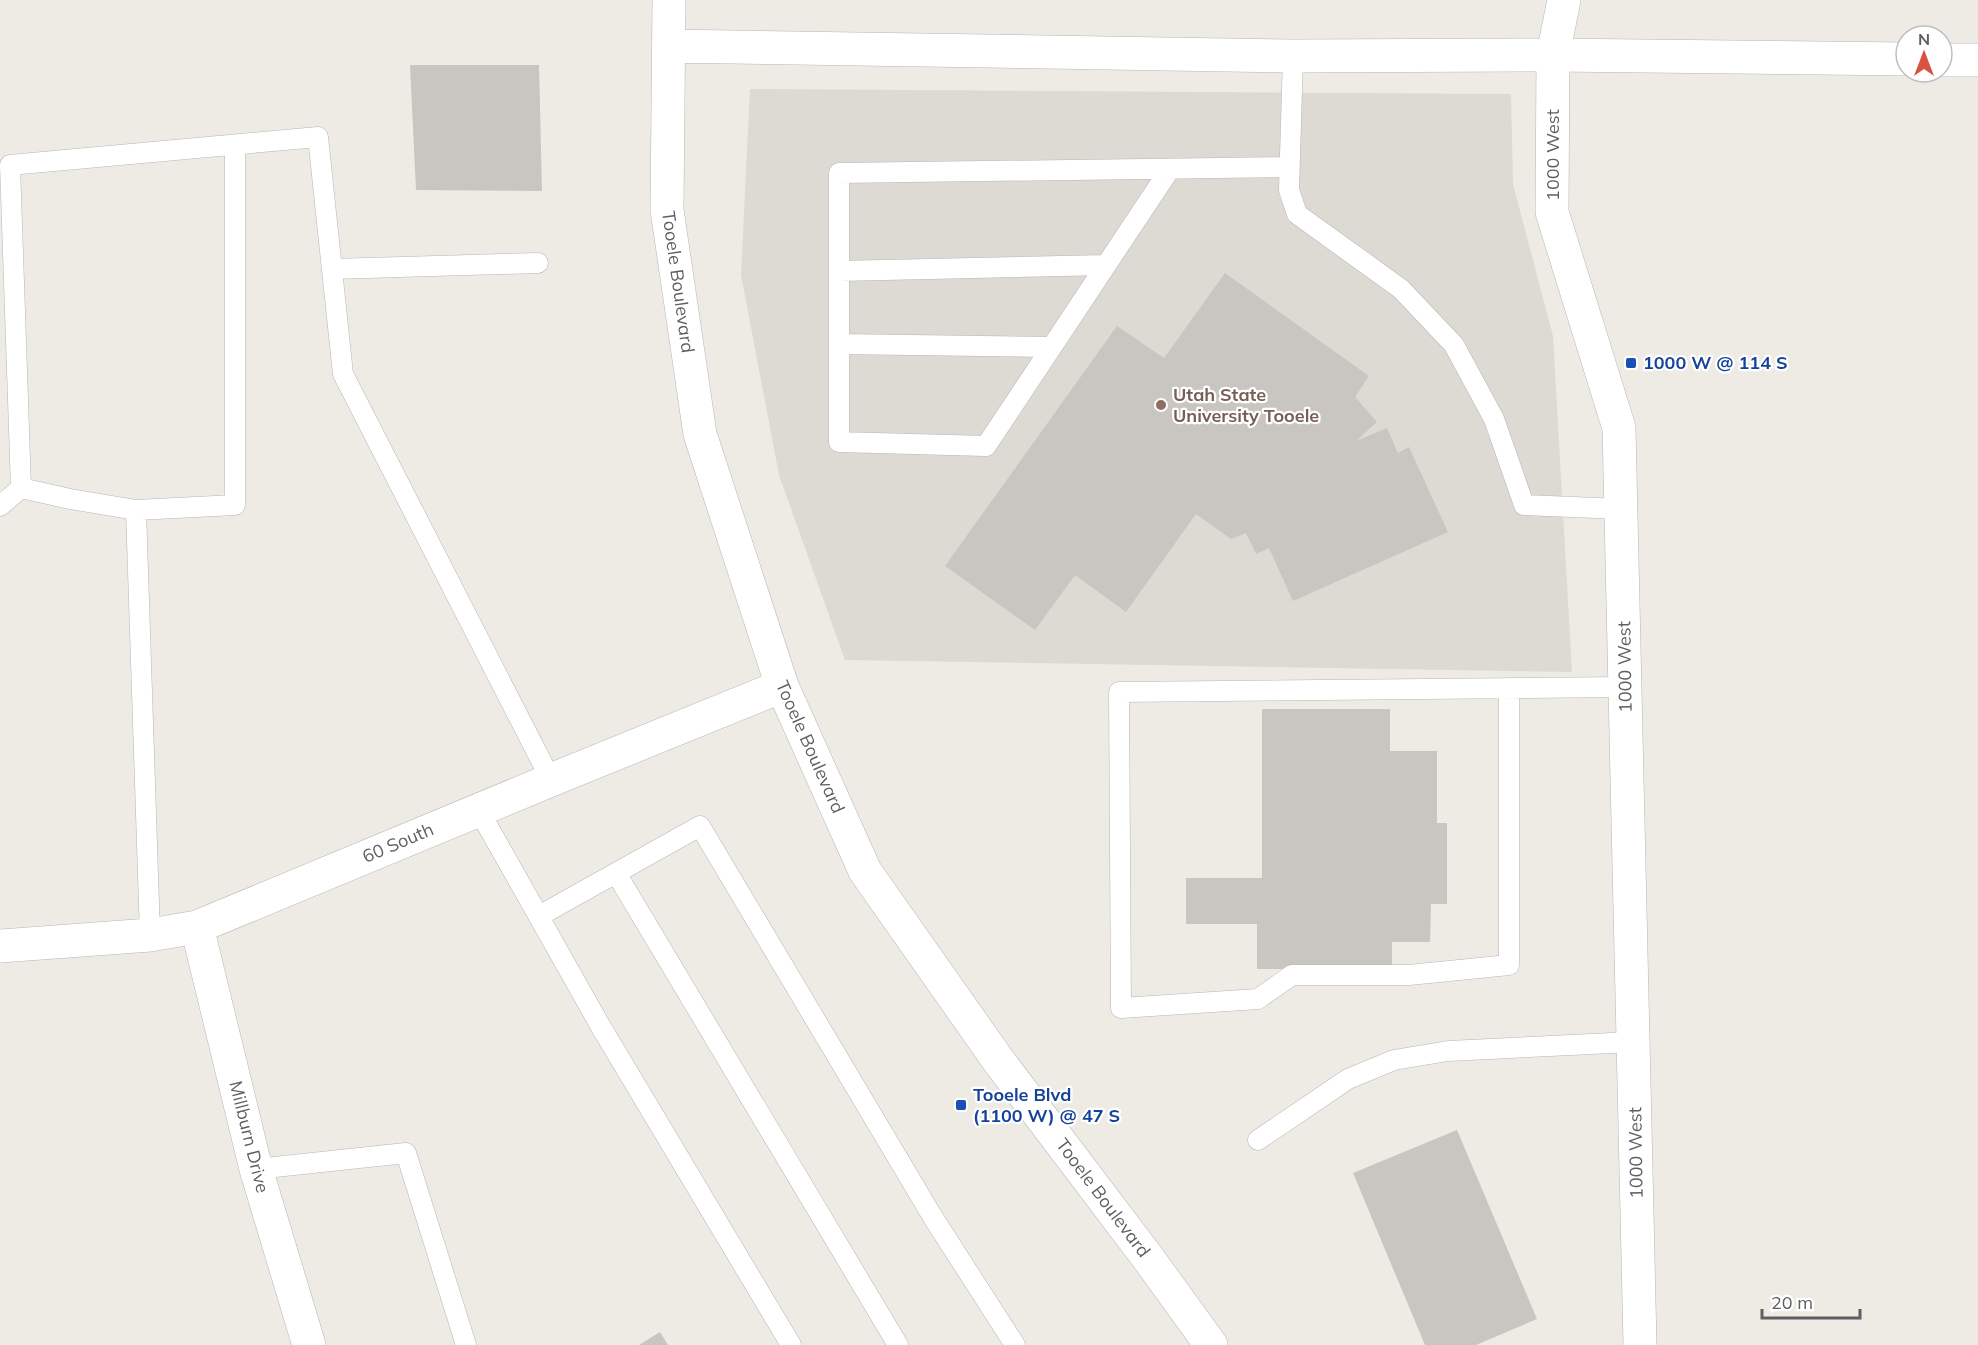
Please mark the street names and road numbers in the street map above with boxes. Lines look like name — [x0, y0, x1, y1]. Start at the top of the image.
street label: 1000 West — [1541, 109, 1564, 201]
street label: Tooele Boulevard — [657, 210, 700, 354]
street label: 1000 West — [1612, 621, 1637, 713]
street label: Tooele Boulevard — [771, 677, 850, 817]
street label: 60 South — [359, 817, 437, 868]
street label: Millburn Drive — [224, 1078, 275, 1195]
street label: 1000 West — [1623, 1107, 1648, 1199]
street label: Tooele Boulevard — [1051, 1134, 1156, 1262]

